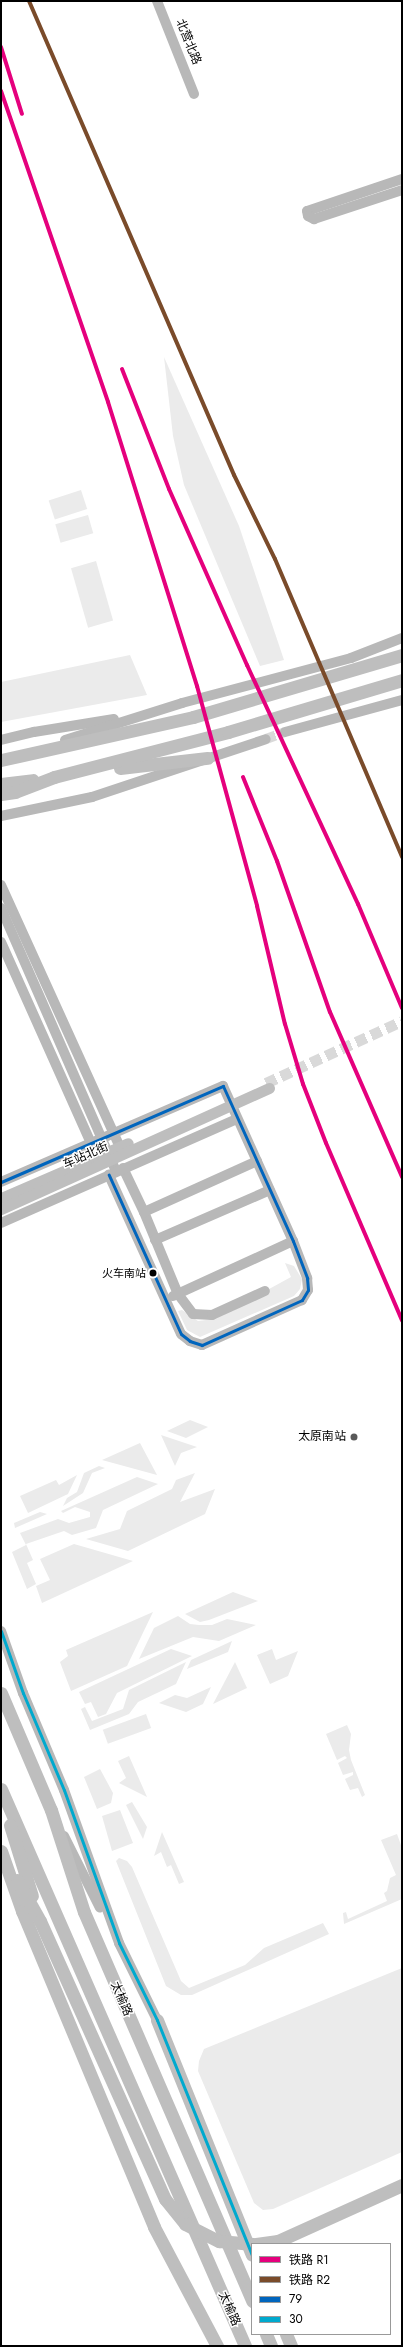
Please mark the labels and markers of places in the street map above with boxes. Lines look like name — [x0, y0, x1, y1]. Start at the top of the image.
place label: 火车南站 — [102, 1266, 146, 1280]
marker: 火车南站 — [148, 1268, 158, 1278]
place label: 太原南站 — [298, 1430, 346, 1444]
marker: 太原南站 — [349, 1432, 359, 1442]

